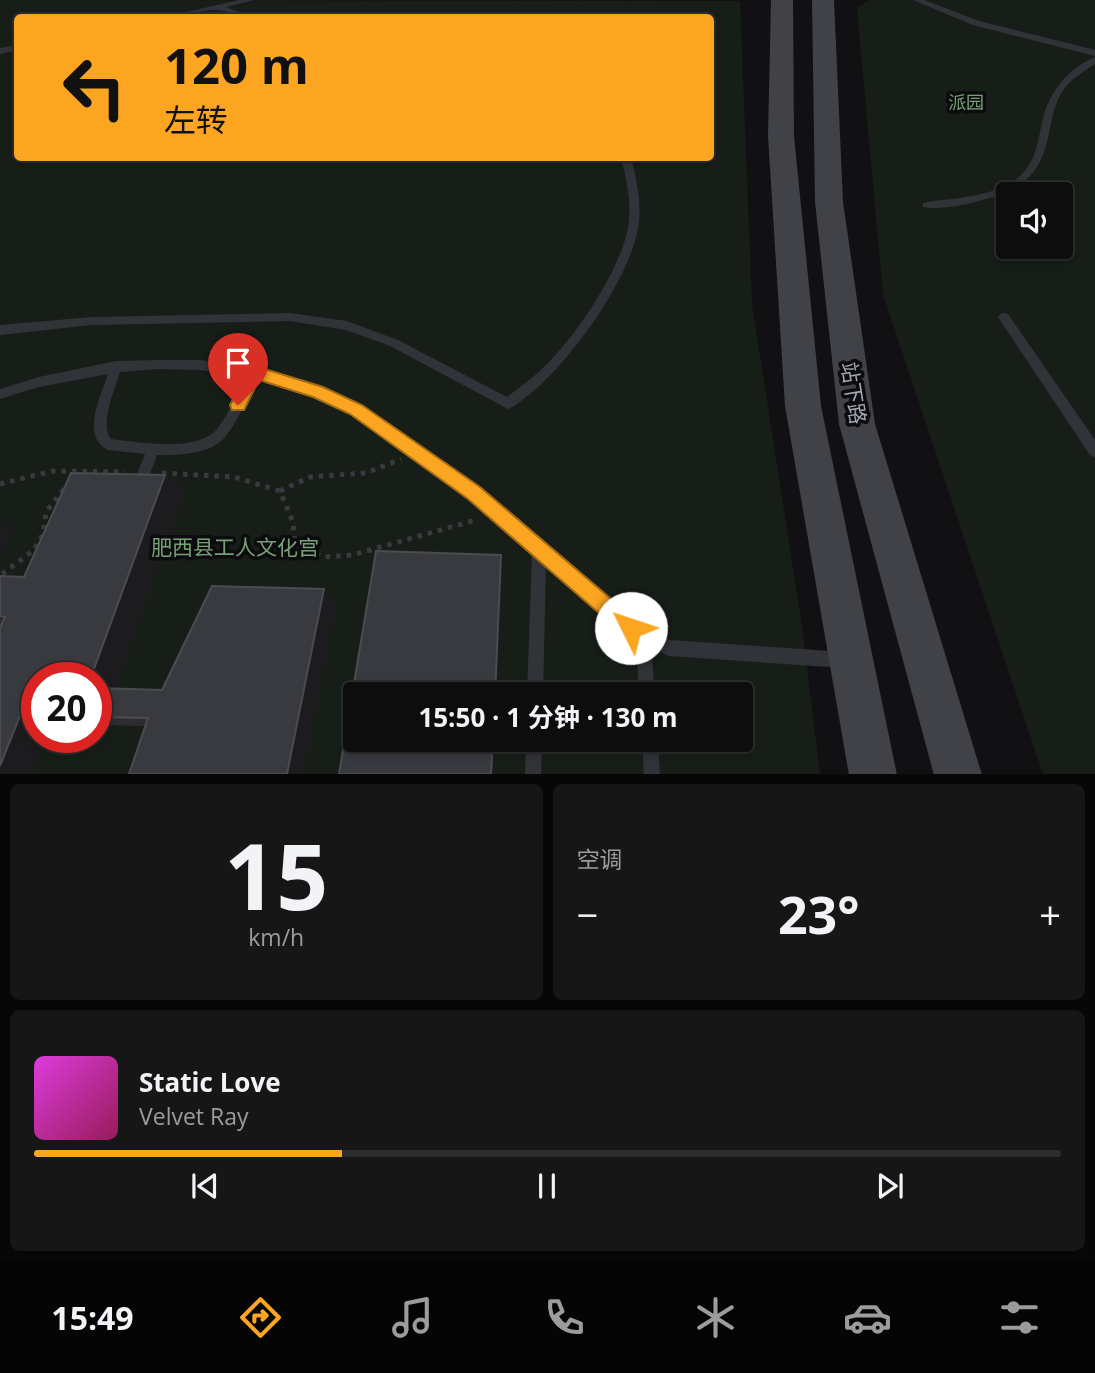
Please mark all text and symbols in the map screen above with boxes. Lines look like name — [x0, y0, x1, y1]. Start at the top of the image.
text: 120 m — [164, 32, 309, 98]
icon: left — [49, 42, 140, 133]
park label: 派园 — [948, 90, 984, 114]
text: 左转 — [164, 98, 228, 141]
map controls — [996, 182, 1073, 259]
button: sound — [996, 182, 1073, 259]
pin — [208, 333, 268, 405]
icon: arrive — [219, 344, 257, 382]
street label: 站下路 — [835, 360, 873, 426]
park label: 肥西县工人文化宫 — [151, 533, 319, 561]
position arrow — [594, 591, 668, 665]
speed limit sign: 20 — [21, 662, 112, 753]
text: 15:50 · 1 分钟 · 130 m — [418, 699, 678, 735]
text: 15 — [224, 813, 328, 937]
text: 空调 — [577, 843, 623, 875]
text: 23° — [778, 878, 860, 949]
text: − — [577, 888, 598, 940]
text: + — [1039, 888, 1061, 940]
text: km/h — [248, 921, 304, 953]
text: Static Love — [139, 1064, 281, 1100]
text: Velvet Ray — [139, 1100, 249, 1132]
icon: previous — [186, 1167, 224, 1205]
icon: pause — [528, 1167, 566, 1205]
icon: next — [871, 1167, 909, 1205]
icon: directions — [236, 1293, 285, 1342]
icon: music — [388, 1293, 437, 1342]
icon: phone — [540, 1293, 589, 1342]
icon: climate — [691, 1293, 740, 1342]
icon: car — [843, 1293, 892, 1342]
icon: filters — [995, 1293, 1044, 1342]
text: 15:49 — [51, 1296, 134, 1339]

